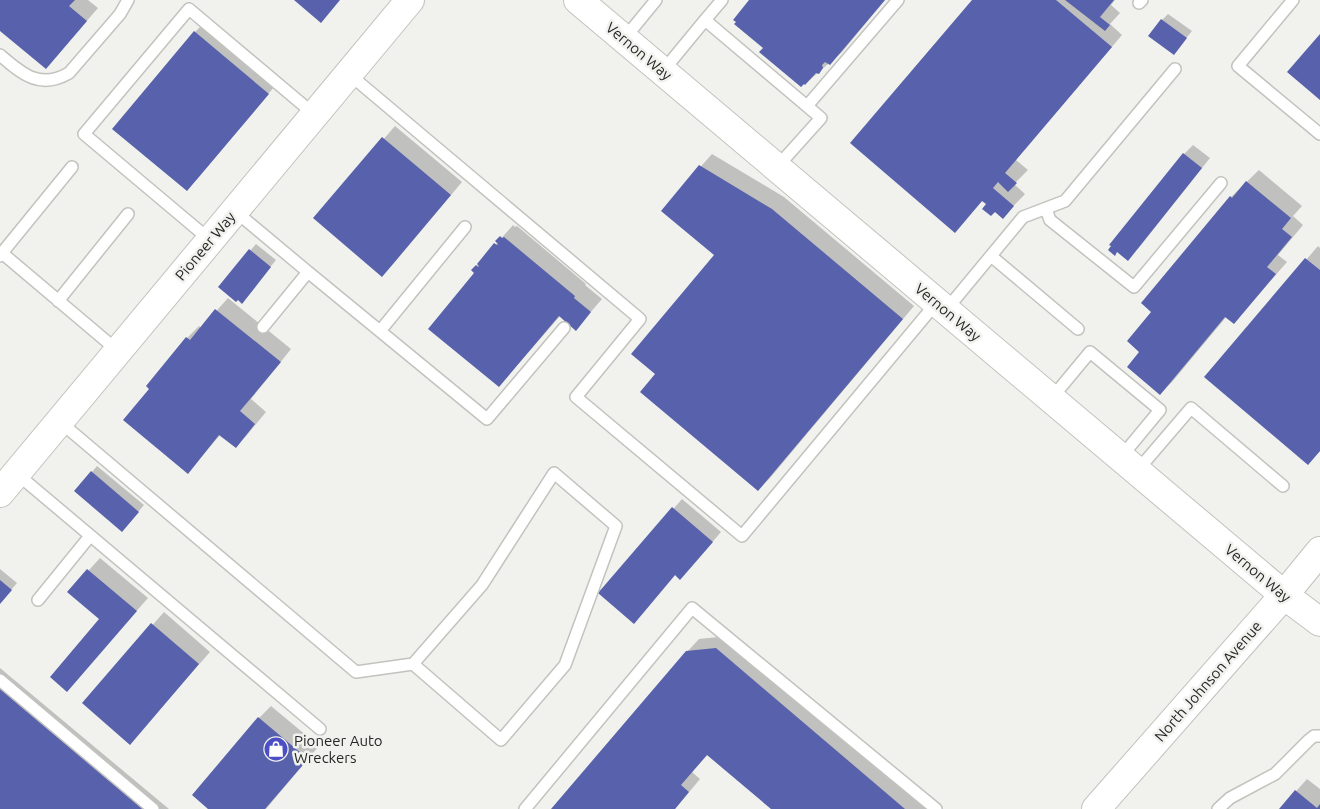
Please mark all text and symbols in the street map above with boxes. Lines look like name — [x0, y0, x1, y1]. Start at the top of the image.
street label: Vernon Way — [603, 19, 675, 83]
street label: Pioneer Way — [171, 208, 239, 284]
street label: Vernon Way — [912, 280, 984, 344]
street label: Vernon Way — [1222, 541, 1294, 605]
street label: North Johnson Avenue — [1151, 617, 1265, 745]
place label: Pioneer Auto Wreckers — [294, 732, 383, 766]
shop icon: Pioneer Auto Wreckers — [263, 736, 289, 762]

